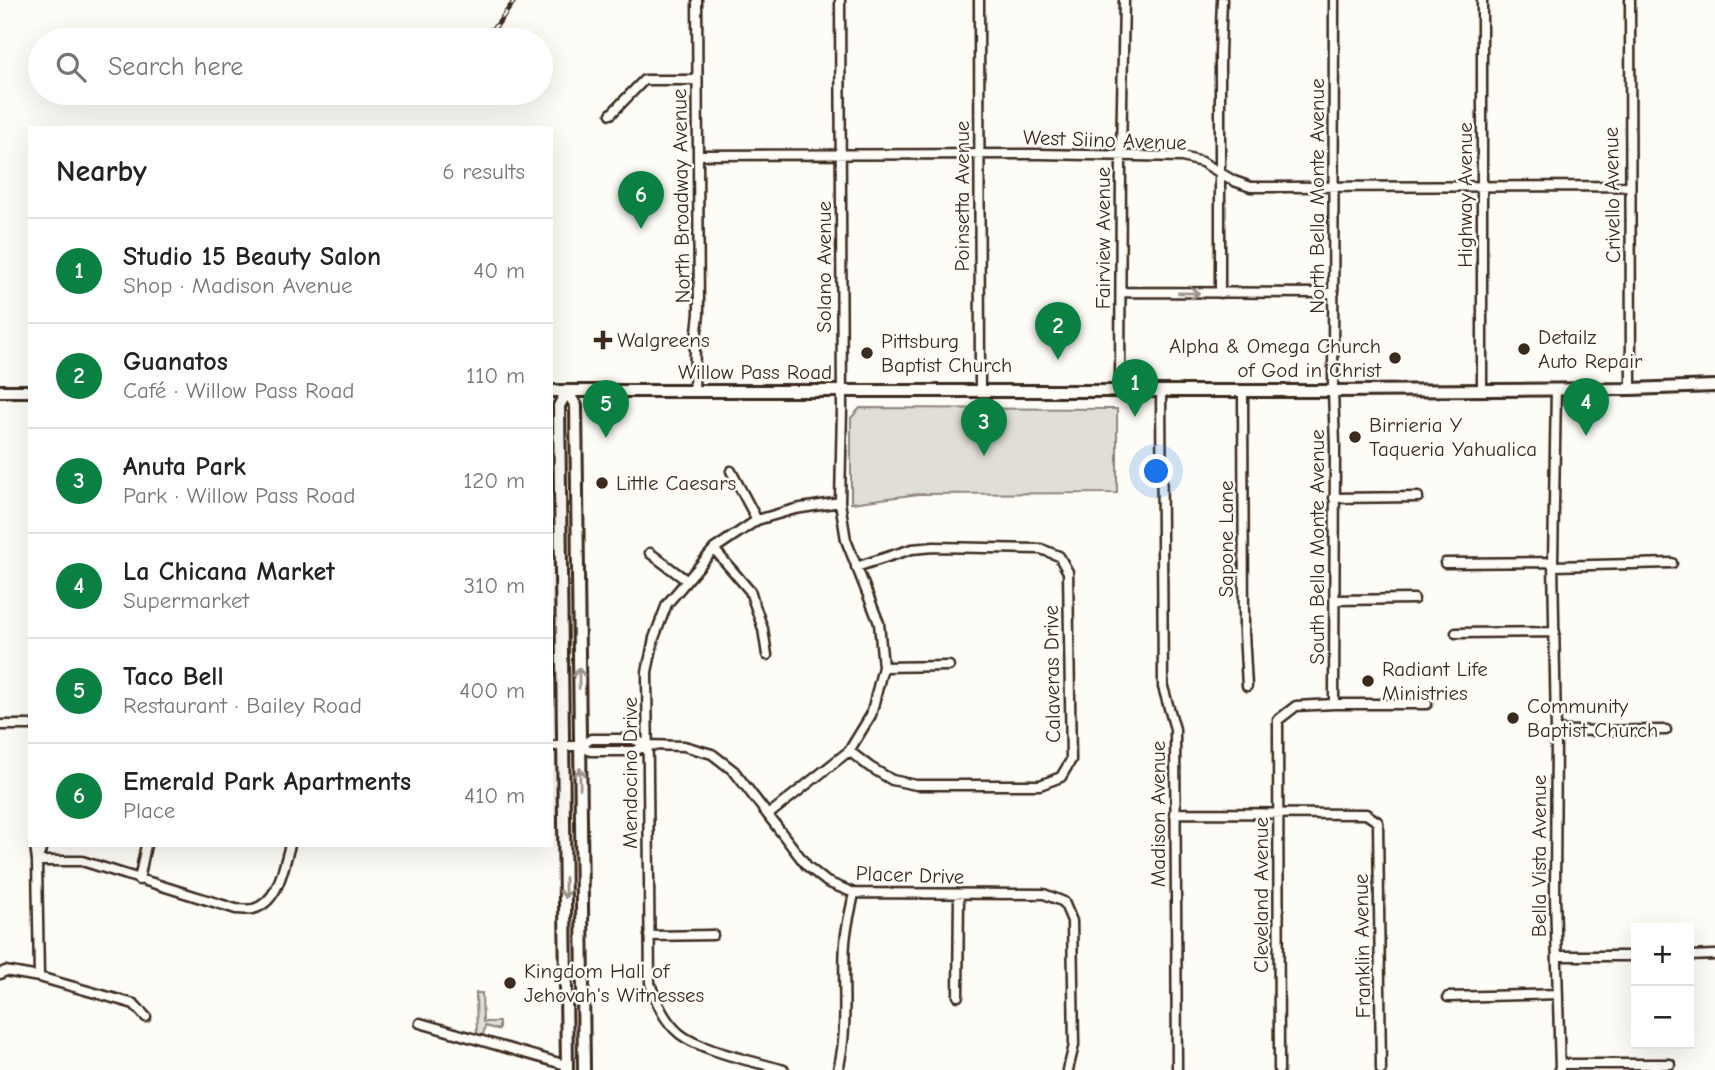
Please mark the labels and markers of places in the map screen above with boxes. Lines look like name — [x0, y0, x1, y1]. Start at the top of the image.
pin: 6 — [618, 171, 664, 229]
pin: 2 — [1035, 302, 1081, 360]
place label: Detailz Auto Repair — [1538, 325, 1643, 373]
place label: Walgreens — [617, 328, 710, 352]
place label: Pittsburg Baptist Church — [881, 329, 1012, 377]
marker: Walgreens — [595, 332, 611, 348]
place label: Alpha & Omega Church of God in Christ — [1169, 334, 1382, 382]
marker: Detailz Auto Repair — [1516, 341, 1532, 357]
marker: Pittsburg Baptist Church — [859, 345, 875, 361]
marker: Alpha & Omega Church of God in Christ — [1387, 350, 1403, 366]
pin: 1 — [1112, 359, 1158, 417]
pin: 4 — [1563, 378, 1609, 436]
pin: 5 — [583, 380, 629, 438]
pin: 3 — [961, 398, 1007, 456]
place label: Birrieria Y Taqueria Yahualica — [1369, 413, 1537, 461]
marker: Birrieria Y Taqueria Yahualica — [1347, 429, 1363, 445]
place label: Little Caesars — [616, 471, 736, 495]
marker: Little Caesars — [594, 475, 610, 491]
place label: Radiant Life Ministries — [1382, 657, 1488, 705]
marker: Radiant Life Ministries — [1360, 673, 1376, 689]
place label: Community Baptist Church — [1527, 694, 1658, 742]
marker: Community Baptist Church — [1505, 710, 1521, 726]
place label: Kingdom Hall of Jehovah's Witnesses — [524, 959, 704, 1007]
marker: Kingdom Hall of Jehovah's Witnesses — [502, 975, 518, 991]

